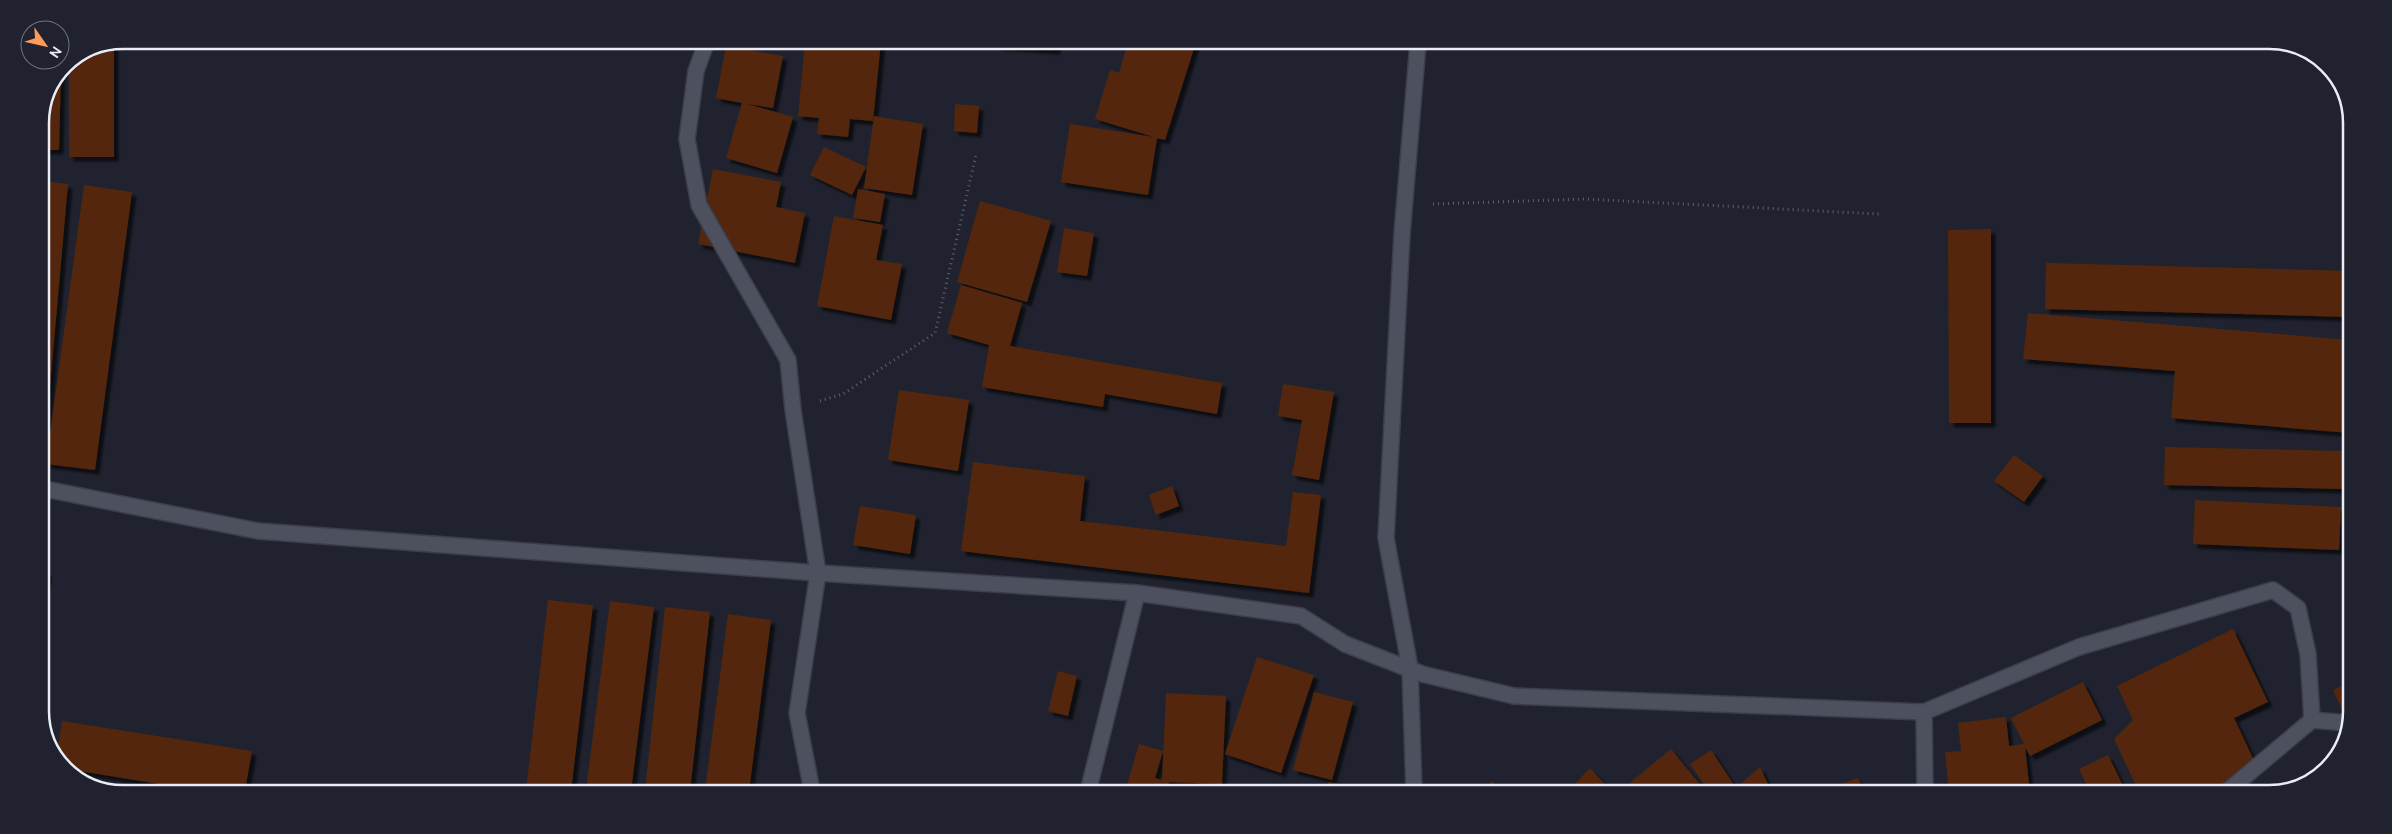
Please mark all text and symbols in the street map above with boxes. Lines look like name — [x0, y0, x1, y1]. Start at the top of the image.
north arrow — [20, 20, 70, 70]
text: N — [46, 43, 65, 61]

